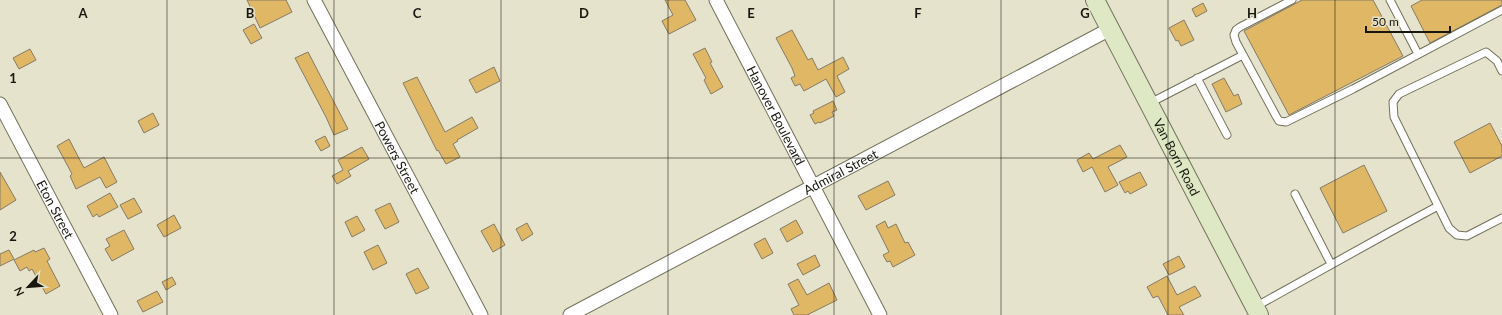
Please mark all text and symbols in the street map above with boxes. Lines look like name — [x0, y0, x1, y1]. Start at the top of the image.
text: A — [77, 5, 88, 21]
text: B — [246, 5, 255, 21]
text: C — [413, 5, 422, 21]
text: D — [579, 5, 589, 21]
text: E — [747, 5, 755, 21]
text: F — [914, 5, 922, 21]
text: G — [1080, 5, 1090, 21]
text: H — [1247, 5, 1257, 21]
scale bar — [1366, 8, 1450, 34]
text: 50 m — [1372, 14, 1399, 29]
street label: Hanover Boulevard — [744, 63, 808, 168]
text: 1 — [9, 70, 17, 86]
street label: Van Born Road — [1150, 116, 1203, 198]
street label: Powers Street — [372, 118, 423, 197]
street label: Admiral Street — [801, 145, 880, 198]
street label: Eton Street — [33, 177, 78, 242]
text: 2 — [9, 228, 17, 244]
north arrow — [8, 267, 48, 307]
text: N — [11, 285, 26, 298]

